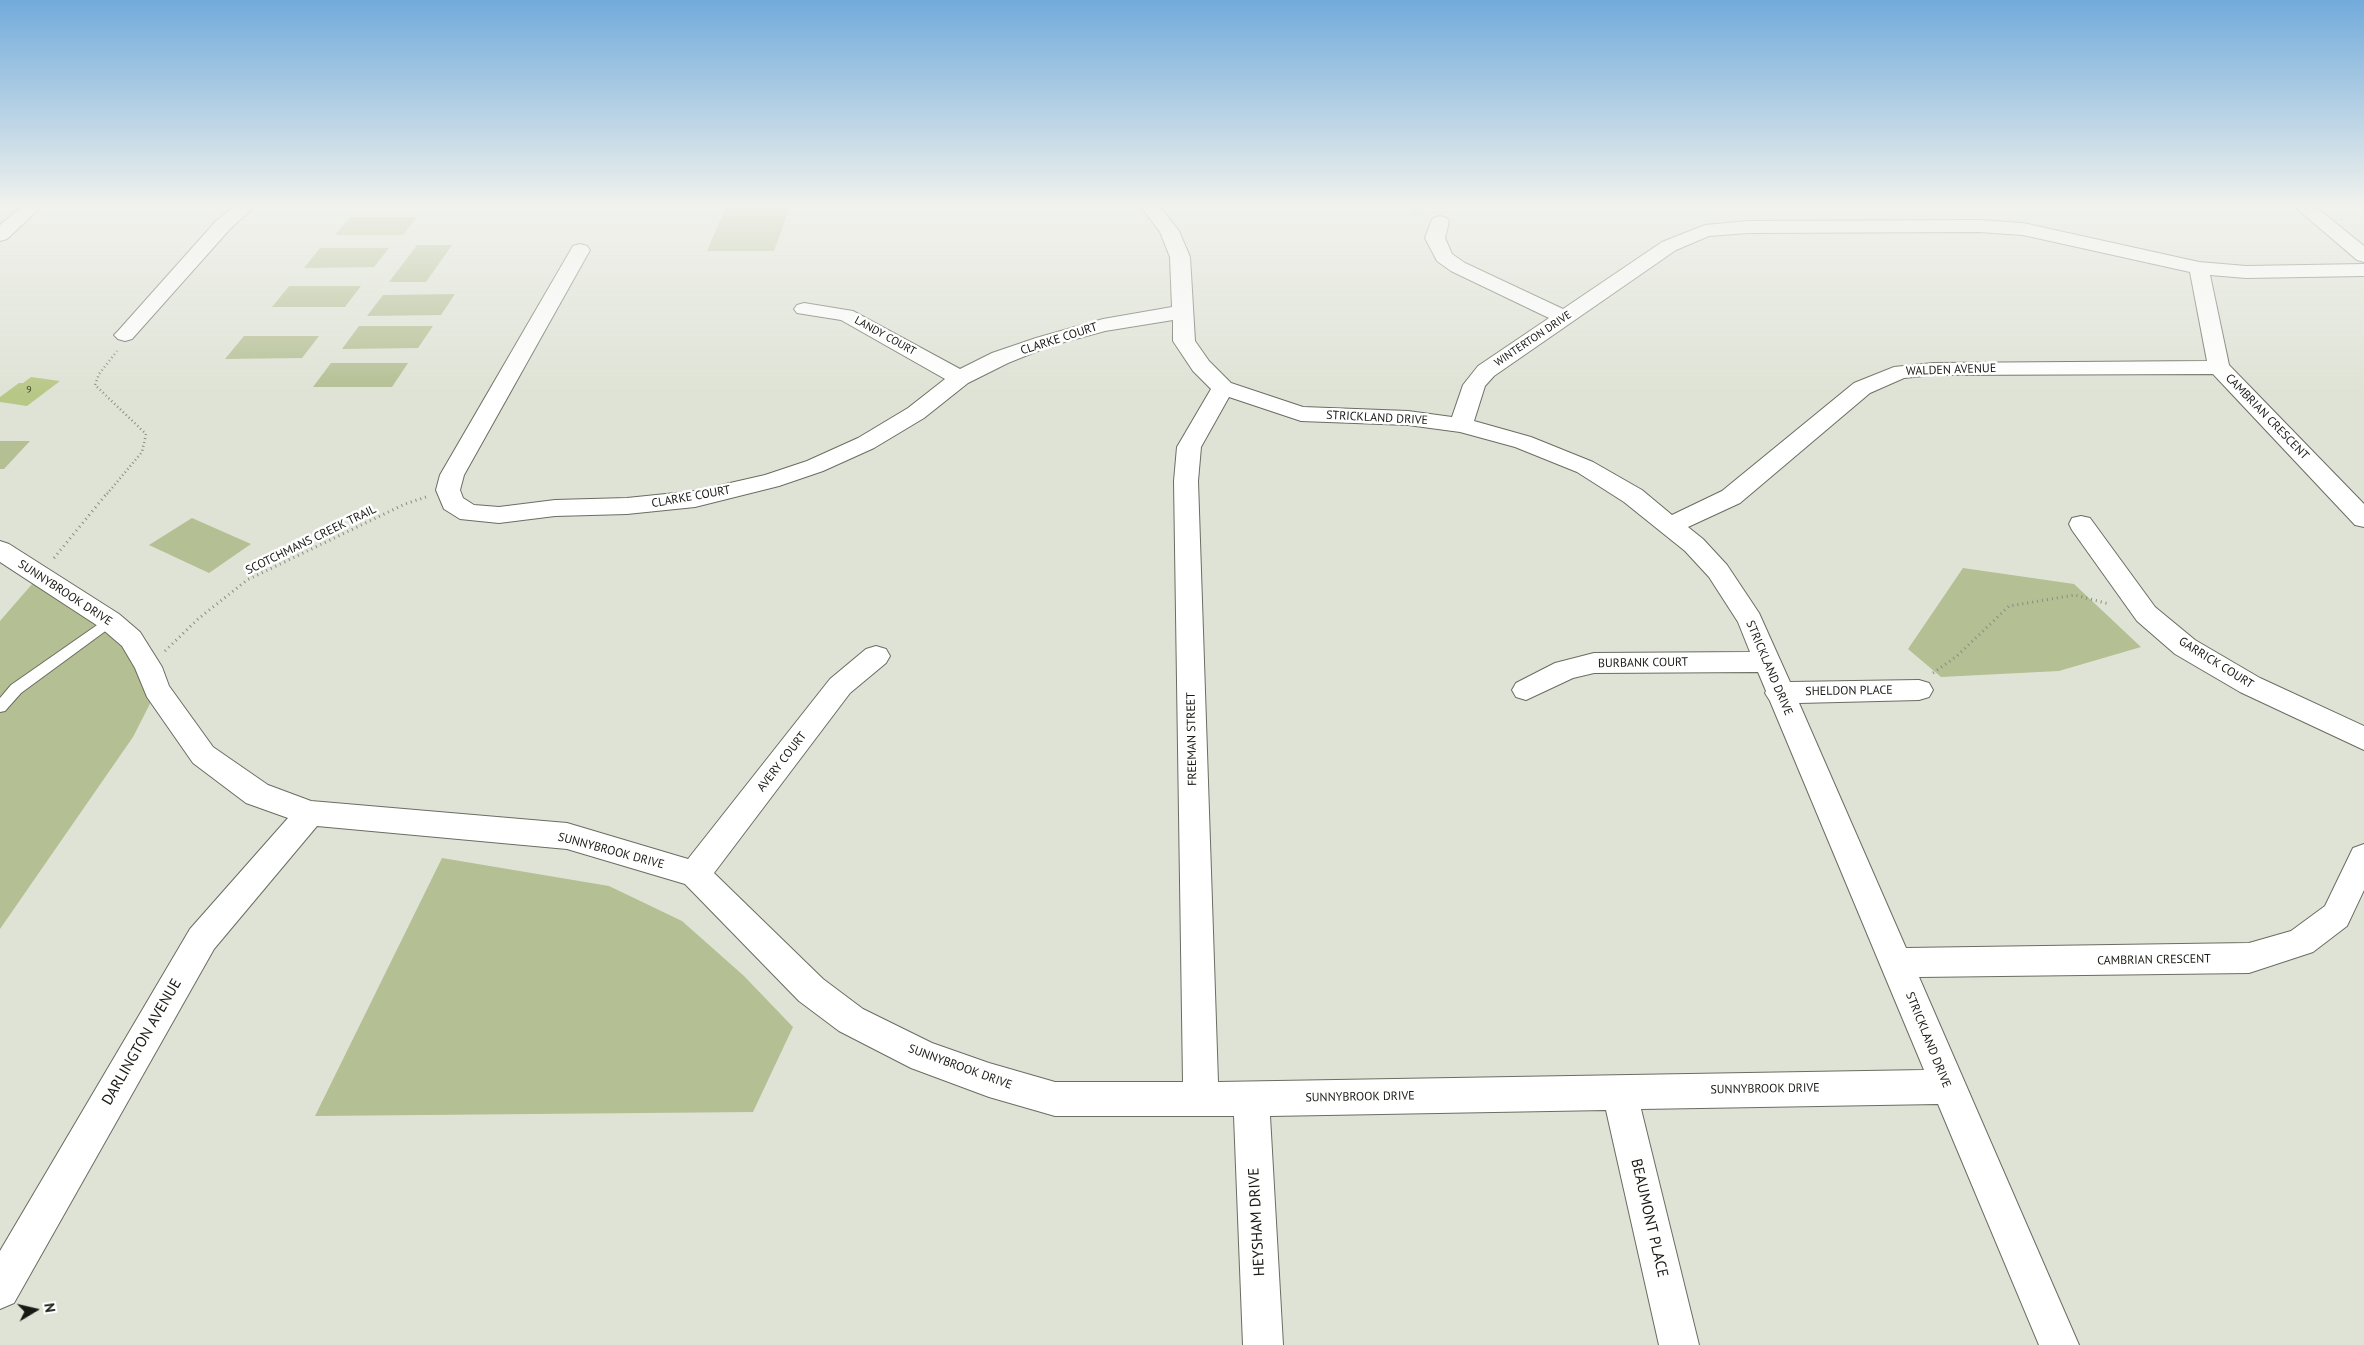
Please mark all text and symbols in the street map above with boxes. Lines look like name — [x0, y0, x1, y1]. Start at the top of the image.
street label: WINTERTON DRIVE — [1492, 308, 1574, 370]
street label: LANDY COURT — [852, 314, 918, 358]
street label: CLARKE COURT — [1019, 320, 1099, 358]
street label: WALDEN AVENUE — [1906, 361, 1996, 379]
street label: CAMBRIAN CRESCENT — [2222, 371, 2312, 463]
house number: 9 — [26, 384, 32, 396]
street label: STRICKLAND DRIVE — [1326, 408, 1428, 428]
street label: CLARKE COURT — [650, 483, 732, 511]
street label: SCOTCHMANS CREEK TRAIL — [243, 502, 379, 578]
street label: SUNNYBROOK DRIVE — [15, 557, 115, 629]
street label: STRICKLAND DRIVE — [1742, 618, 1796, 718]
street label: GARRICK COURT — [2176, 634, 2256, 692]
street label: BURBANK COURT — [1598, 655, 1688, 671]
street label: SHELDON PLACE — [1805, 683, 1893, 699]
street label: FREEMAN STREET — [1184, 692, 1200, 786]
street label: AVERY COURT — [754, 729, 810, 795]
street label: SUNNYBROOK DRIVE — [556, 830, 666, 872]
street label: CAMBRIAN CRESCENT — [2097, 952, 2211, 968]
street label: DARLINGTON AVENUE — [98, 976, 186, 1108]
street label: STRICKLAND DRIVE — [1902, 990, 1954, 1090]
street label: SUNNYBROOK DRIVE — [906, 1042, 1014, 1092]
street label: SUNNYBROOK DRIVE — [1710, 1081, 1820, 1097]
street label: SUNNYBROOK DRIVE — [1305, 1089, 1415, 1105]
street label: BEAUMONT PLACE — [1627, 1157, 1671, 1279]
street label: HEYSHAM DRIVE — [1245, 1167, 1269, 1277]
north arrow — [10, 1285, 60, 1335]
text: N — [40, 1302, 59, 1314]

